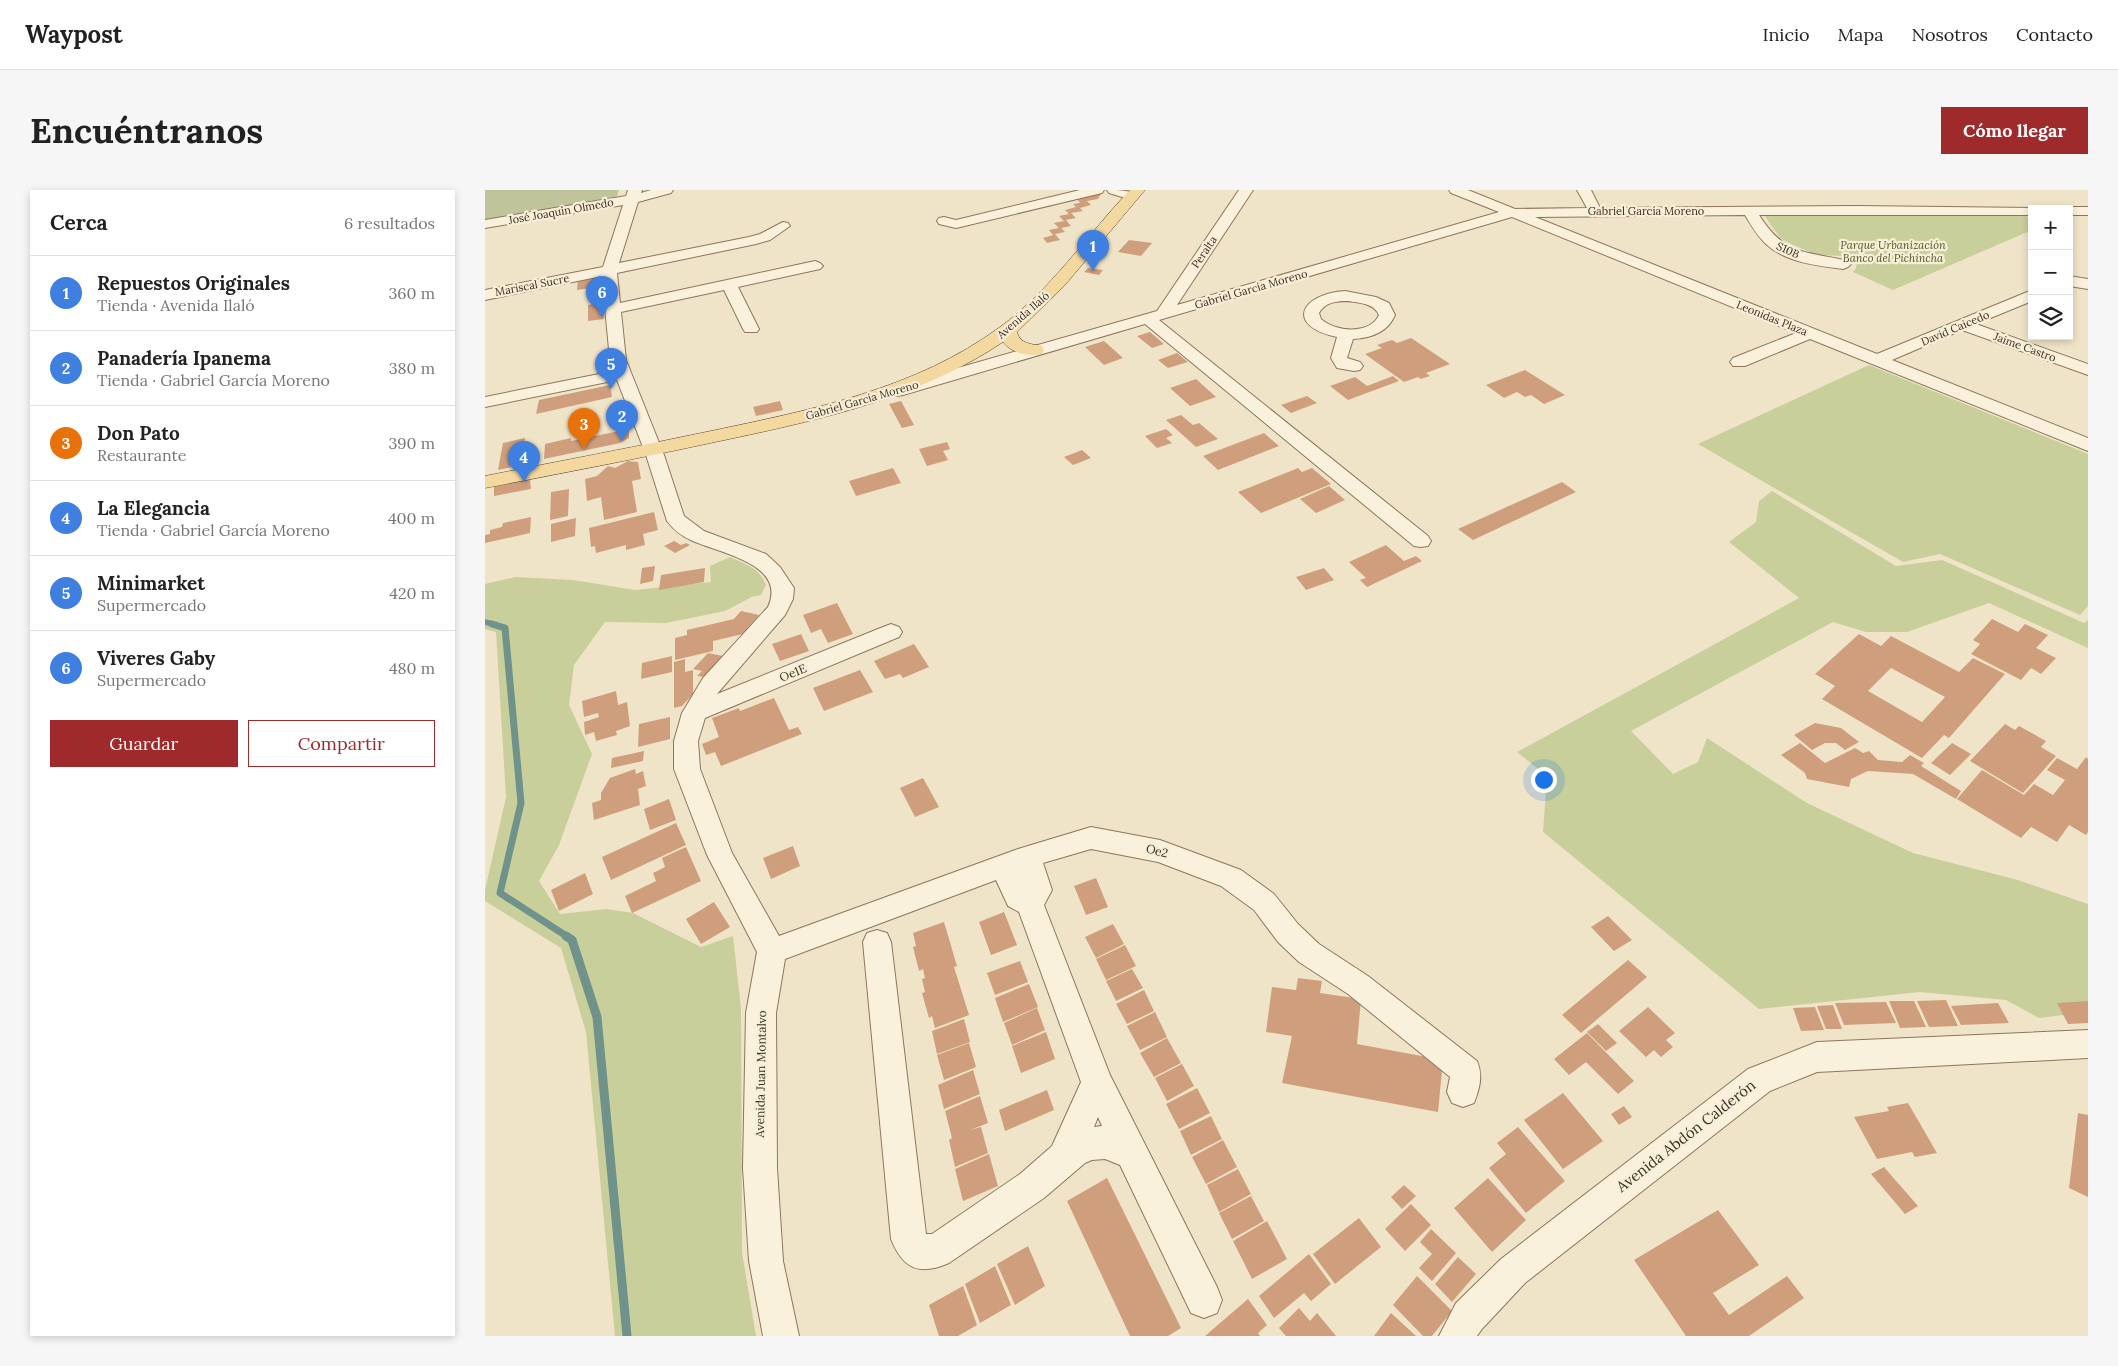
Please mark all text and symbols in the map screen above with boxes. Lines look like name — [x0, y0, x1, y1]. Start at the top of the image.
text: Waypost — [25, 19, 123, 50]
text: Inicio — [1763, 23, 1810, 46]
text: Mapa — [1838, 23, 1883, 46]
text: Nosotros — [1911, 23, 1988, 46]
text: Contacto — [2016, 23, 2093, 46]
button: Cómo llegar — [1941, 107, 2088, 154]
text: Encuéntranos — [30, 108, 263, 153]
street label: José Joaquin Olmedo — [506, 195, 615, 227]
street label: Gabriel García Moreno — [1588, 204, 1704, 218]
map controls — [2028, 205, 2073, 340]
button: + — [2028, 205, 2073, 250]
text: Cerca — [50, 209, 108, 236]
text: 6 resultados — [344, 213, 435, 233]
pin: 1 — [1077, 230, 1109, 271]
street label: Peralta — [1188, 233, 1220, 271]
park label: Parque Urbanización Banco del Pichincha — [1840, 238, 1946, 265]
street label: S10B — [1774, 239, 1802, 261]
button: − — [2028, 250, 2073, 295]
street label: Gabriel García Moreno — [1193, 266, 1309, 312]
text: Repuestos Originales — [97, 271, 290, 295]
street label: Mariscal Sucre — [494, 271, 570, 299]
pin: 6 — [586, 276, 618, 317]
text: 1 — [63, 283, 69, 303]
text: 360 m — [388, 283, 435, 303]
street label: Avenida Ilaló — [993, 288, 1052, 342]
text: Tienda · Avenida Ilaló — [97, 295, 255, 315]
button: layers — [2028, 295, 2073, 340]
street label: Leonidas Plaza — [1734, 297, 1810, 339]
street label: David Caicedo — [1919, 307, 1991, 349]
street label: Jaime Castro — [1991, 329, 2058, 365]
text: Panadería Ipanema — [97, 346, 271, 370]
pin: 5 — [595, 348, 627, 389]
text: 2 — [62, 358, 70, 378]
text: 380 m — [389, 358, 435, 378]
text: Tienda · Gabriel García Moreno — [97, 370, 330, 390]
street label: Gabriel García Moreno — [804, 377, 920, 423]
pin: 2 — [606, 400, 638, 441]
pin: 3 — [568, 408, 600, 449]
text: Don Pato — [97, 421, 180, 445]
text: 3 — [62, 433, 70, 453]
text: 390 m — [388, 433, 435, 453]
pin: 4 — [508, 441, 540, 482]
text: Restaurante — [97, 445, 186, 465]
text: La Elegancia — [97, 496, 210, 520]
text: 4 — [62, 508, 70, 528]
text: 400 m — [388, 508, 435, 528]
text: Tienda · Gabriel García Moreno — [97, 520, 330, 540]
text: Minimarket — [97, 571, 205, 595]
text: 5 — [62, 583, 70, 603]
text: 420 m — [389, 583, 435, 603]
text: Supermercado — [97, 595, 206, 615]
text: Viveres Gaby — [97, 646, 215, 670]
text: 6 — [61, 658, 71, 678]
text: 480 m — [389, 658, 435, 678]
street label: Oe1E — [777, 660, 809, 685]
text: Supermercado — [97, 670, 206, 690]
button: Guardar — [50, 720, 238, 767]
button: Compartir — [248, 720, 435, 767]
your location — [1531, 767, 1557, 793]
street label: Oe2 — [1144, 840, 1170, 861]
street label: Avenida Juan Montalvo — [752, 1010, 769, 1139]
street label: Avenida Abdón Calderón — [1612, 1075, 1759, 1196]

